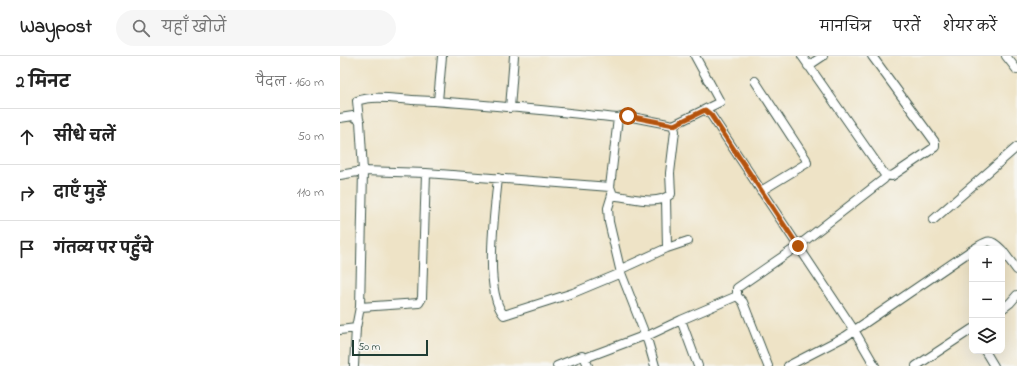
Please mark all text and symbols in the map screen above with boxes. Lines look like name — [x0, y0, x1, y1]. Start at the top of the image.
search box — [116, 10, 396, 46]
text: Waypost — [20, 14, 92, 41]
icon: search — [130, 17, 152, 39]
text: यहाँ खोजें — [162, 17, 226, 39]
text: मानचित्र — [820, 17, 871, 38]
text: परतें — [893, 17, 921, 38]
text: शेयर करें — [943, 17, 997, 38]
text: 2 मिनट — [16, 70, 70, 95]
text: पैदल · 160 m — [256, 73, 324, 92]
route start — [619, 107, 637, 125]
icon: ahead — [16, 126, 38, 148]
text: सीधे चलें — [54, 126, 115, 148]
text: 50 m — [298, 127, 324, 146]
icon: right — [16, 182, 38, 204]
text: दाएँ मुड़ें — [54, 182, 106, 204]
text: 110 m — [297, 183, 324, 202]
route end — [789, 237, 807, 255]
icon: arrive — [16, 238, 38, 260]
text: गंतव्य पर पहुँचे — [54, 238, 153, 260]
map controls — [969, 246, 1005, 354]
button: + — [969, 246, 1005, 282]
button: − — [969, 282, 1005, 318]
button: layers — [969, 318, 1005, 354]
scale bar — [352, 338, 428, 357]
text: 50 m — [358, 339, 380, 355]

